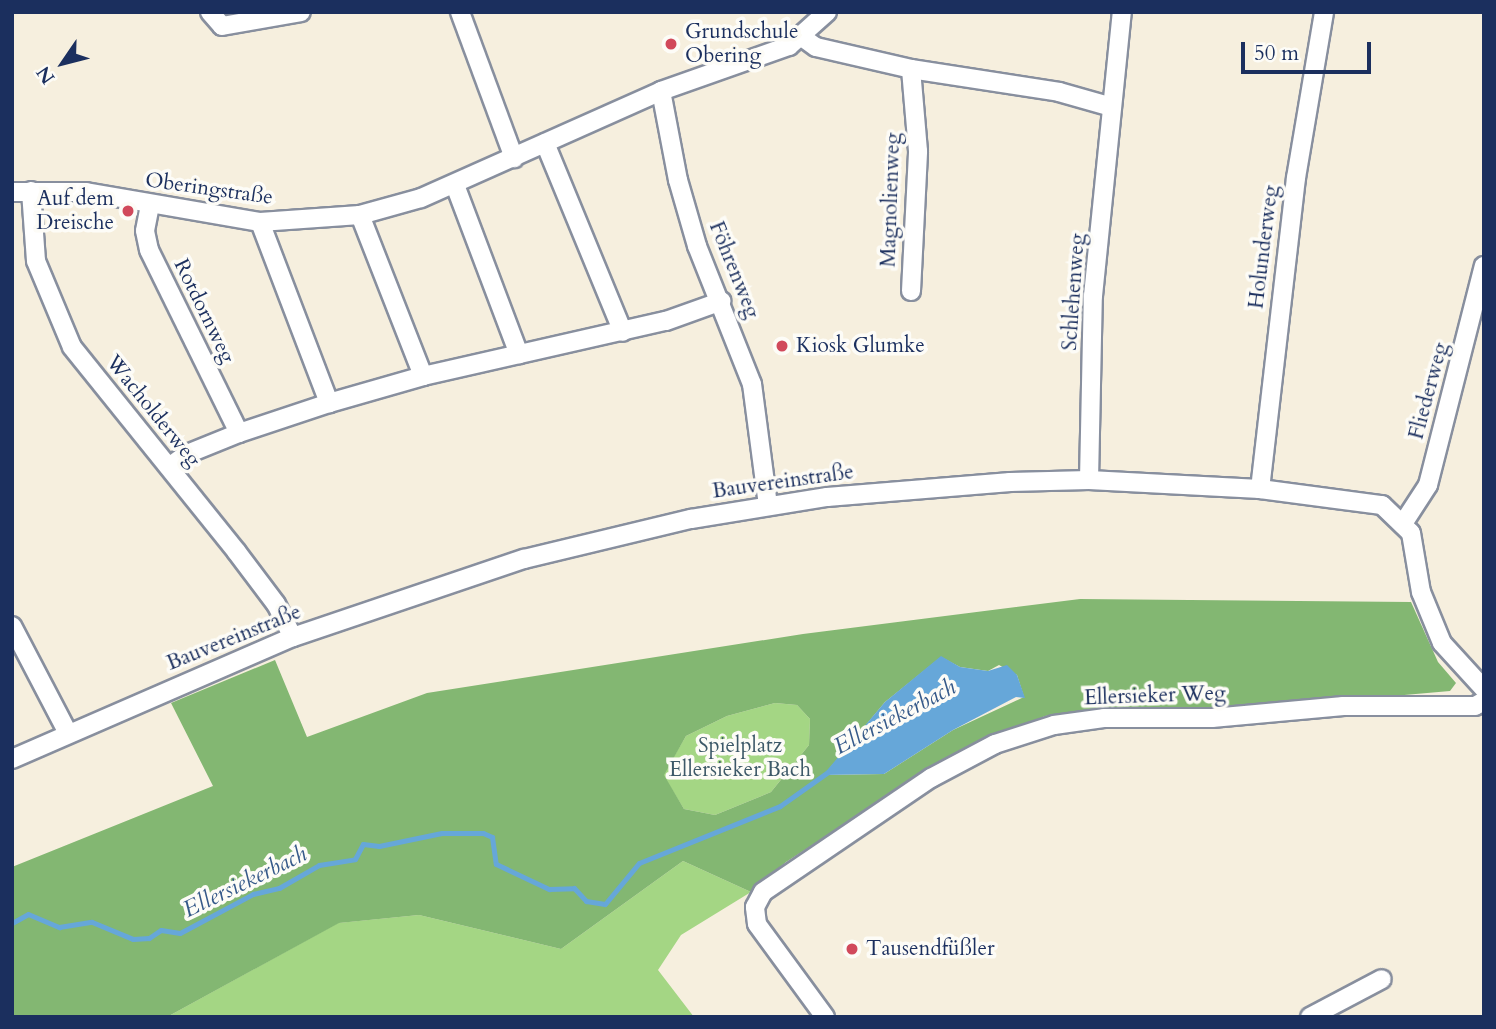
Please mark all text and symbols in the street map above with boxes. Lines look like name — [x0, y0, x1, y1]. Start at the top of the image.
place label: Grundschule Obering — [685, 19, 798, 69]
north arrow — [28, 28, 98, 98]
scale bar — [1244, 28, 1374, 72]
marker: Grundschule Obering — [663, 36, 679, 52]
text: 50 m — [1254, 39, 1299, 68]
text: N — [30, 61, 61, 89]
street label: Magnolienweg — [876, 132, 906, 268]
street label: Oberingstraße — [144, 168, 274, 210]
street label: Holunderweg — [1244, 184, 1284, 310]
place label: Auf dem Dreische — [36, 186, 114, 236]
marker: Auf dem Dreische — [120, 203, 136, 219]
street label: Föhrenweg — [703, 218, 765, 322]
street label: Schlehenweg — [1057, 232, 1091, 352]
street label: Rotdornweg — [168, 255, 240, 367]
place label: Kiosk Glumke — [796, 333, 925, 359]
marker: Kiosk Glumke — [774, 338, 790, 354]
street label: Fliederweg — [1404, 340, 1454, 442]
street label: Wacholderweg — [100, 350, 206, 472]
street label: Bauvereinstraße — [711, 460, 855, 504]
street label: Bauvereinstraße — [163, 600, 305, 676]
water label: Ellersiekerbach — [829, 673, 961, 761]
street label: Ellersieker Weg — [1084, 681, 1226, 711]
park label: Spielplatz Ellersieker Bach — [669, 733, 811, 783]
water label: Ellersiekerbach — [179, 840, 311, 924]
place label: Tausendfüßler — [866, 936, 995, 962]
marker: Tausendfüßler — [844, 941, 860, 957]

